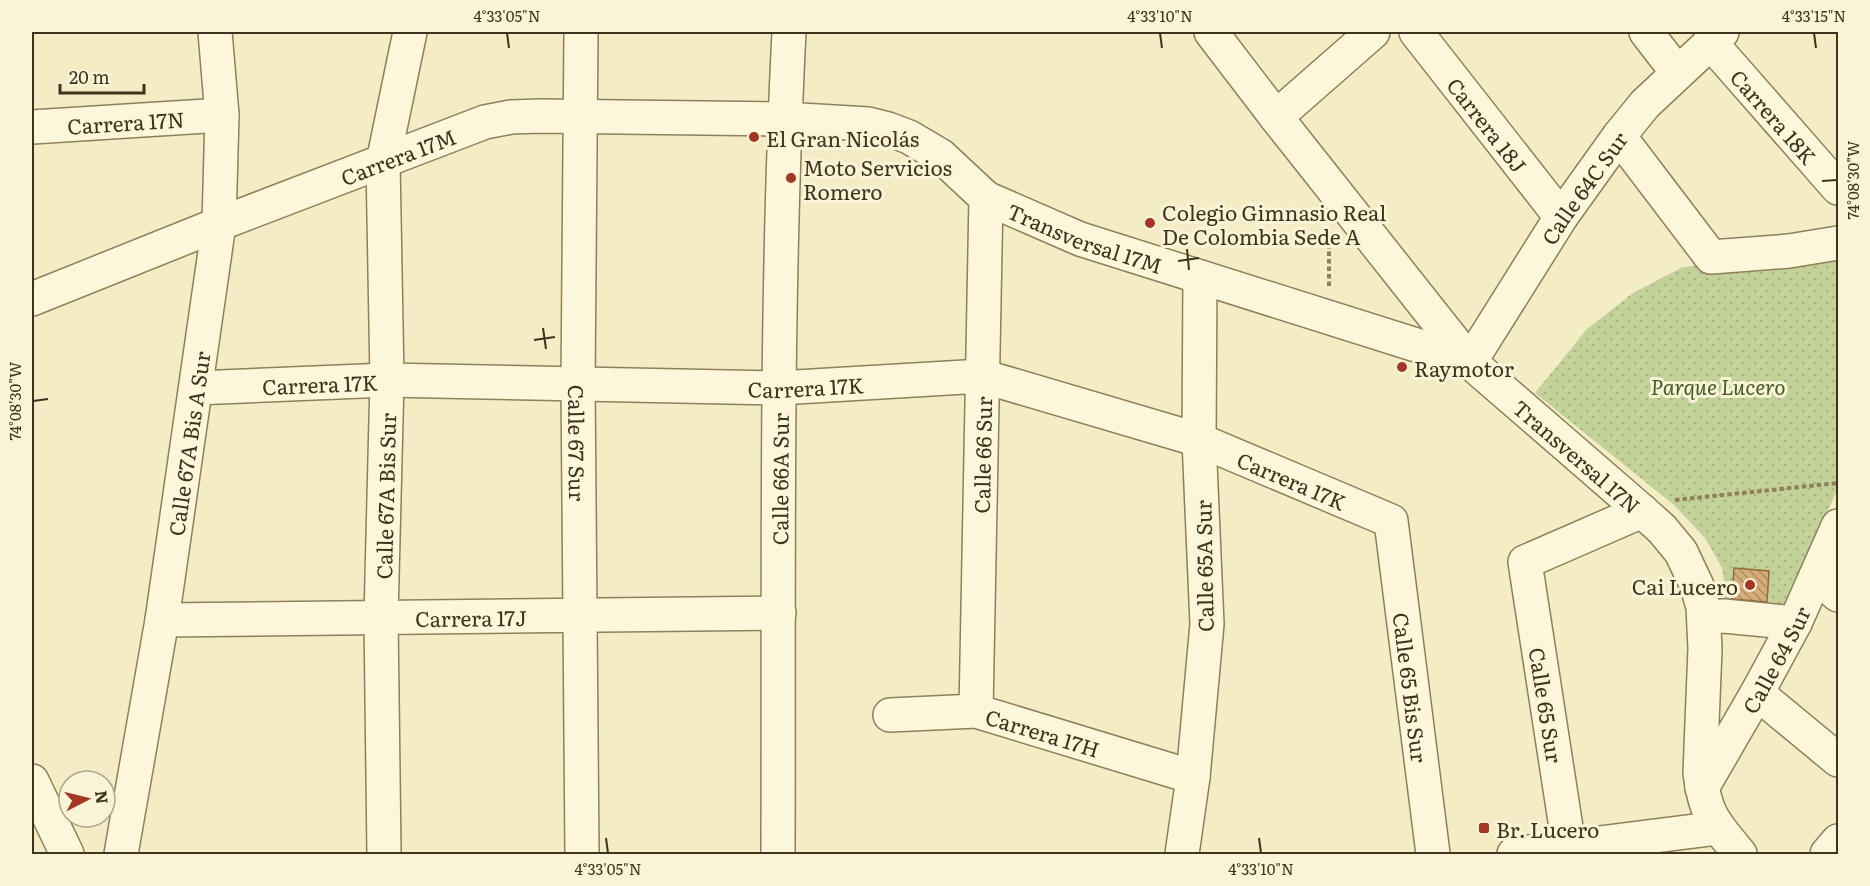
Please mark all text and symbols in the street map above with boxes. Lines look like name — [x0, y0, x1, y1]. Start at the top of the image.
text: 4°33'05"N — [474, 4, 540, 27]
text: 4°33'10"N — [1127, 4, 1193, 27]
text: 4°33'15"N — [1782, 4, 1846, 27]
scale bar — [60, 57, 144, 95]
street label: Carrera 18K — [1724, 61, 1825, 170]
text: 20 m — [69, 63, 110, 90]
street label: Carrera 18J — [1441, 70, 1535, 178]
street label: Carrera 17N — [66, 102, 185, 140]
street label: Carrera 17M — [336, 119, 460, 192]
place label: El Gran Nicolás — [766, 122, 919, 153]
street label: Calle 64C Sur — [1532, 124, 1634, 250]
marker: El Gran Nicolás — [747, 130, 761, 144]
text: 74°08'30"W — [1841, 140, 1864, 219]
place label: Moto Servicios Romero — [803, 151, 952, 206]
marker: Moto Servicios Romero — [784, 171, 798, 185]
street label: Transversal 17M — [1003, 194, 1167, 280]
place label: Colegio Gimnasio Real De Colombia Sede A — [1162, 196, 1386, 251]
marker: Colegio Gimnasio Real De Colombia Sede A — [1143, 216, 1157, 230]
street label: Calle 67A Bis A Sur — [159, 349, 216, 538]
place label: Raymotor — [1414, 352, 1514, 383]
marker: Raymotor — [1395, 360, 1409, 374]
text: 74°08'30"W — [3, 361, 26, 440]
street label: Carrera 17K — [261, 365, 379, 401]
street label: Carrera 17K — [748, 368, 865, 404]
park label: Parque Lucero — [1651, 370, 1785, 401]
street label: Calle 67 Sur — [563, 385, 595, 501]
street label: Transversal 17N — [1507, 391, 1648, 519]
street label: Calle 66 Sur — [964, 396, 998, 514]
street label: Calle 67A Bis Sur — [366, 412, 402, 580]
street label: Calle 66A Sur — [763, 412, 794, 545]
street label: Carrera 17K — [1233, 443, 1352, 516]
street label: Calle 65A Sur — [1186, 500, 1220, 632]
place label: Cai Lucero — [1632, 570, 1738, 601]
marker: Cai Lucero — [1743, 578, 1757, 592]
street label: Carrera 17J — [415, 600, 527, 633]
street label: Calle 64 Sur — [1733, 601, 1816, 719]
street label: Calle 65 Bis Sur — [1387, 611, 1437, 764]
street label: Calle 65 Sur — [1523, 645, 1571, 765]
street label: Carrera 17H — [982, 699, 1104, 763]
north arrow — [57, 769, 117, 829]
text: N — [90, 789, 116, 805]
place label: Br. Lucero — [1496, 813, 1599, 844]
marker: Br. Lucero — [1477, 821, 1491, 835]
text: 4°33'05"N — [575, 857, 641, 880]
text: 4°33'10"N — [1228, 857, 1294, 880]

